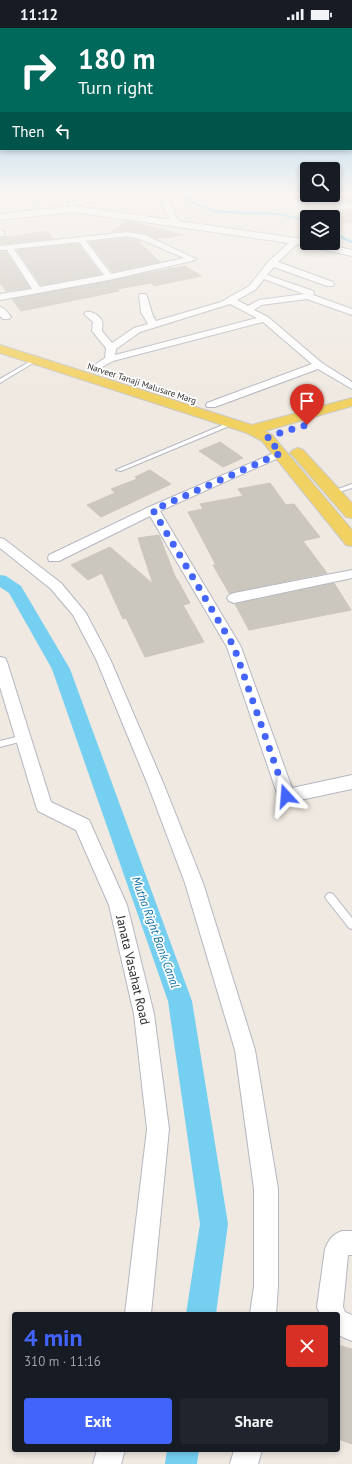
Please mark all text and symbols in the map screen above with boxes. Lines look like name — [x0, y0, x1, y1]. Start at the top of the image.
text: 11:12 — [20, 5, 58, 24]
text: 180 m — [78, 40, 155, 77]
icon: right — [12, 44, 64, 96]
text: Turn right — [78, 76, 153, 99]
icon: left — [52, 120, 74, 142]
text: Then — [12, 122, 44, 141]
map controls — [300, 162, 340, 250]
button: search — [300, 162, 340, 202]
button: layers — [300, 210, 340, 250]
street label: Narveer Tanaji Malusare Marg — [86, 360, 198, 406]
pin — [290, 384, 324, 425]
icon: arrive — [296, 390, 318, 412]
position arrow — [265, 775, 307, 817]
water label: Mutha Right Bank Canal — [129, 874, 183, 991]
street label: Janata Vasahat Road — [112, 913, 154, 1026]
text: 4 min — [24, 1322, 83, 1353]
button: close — [286, 1325, 328, 1367]
text: 310 m · 11:16 — [24, 1353, 101, 1370]
button: Exit — [24, 1398, 172, 1444]
button: Share — [180, 1398, 328, 1444]

